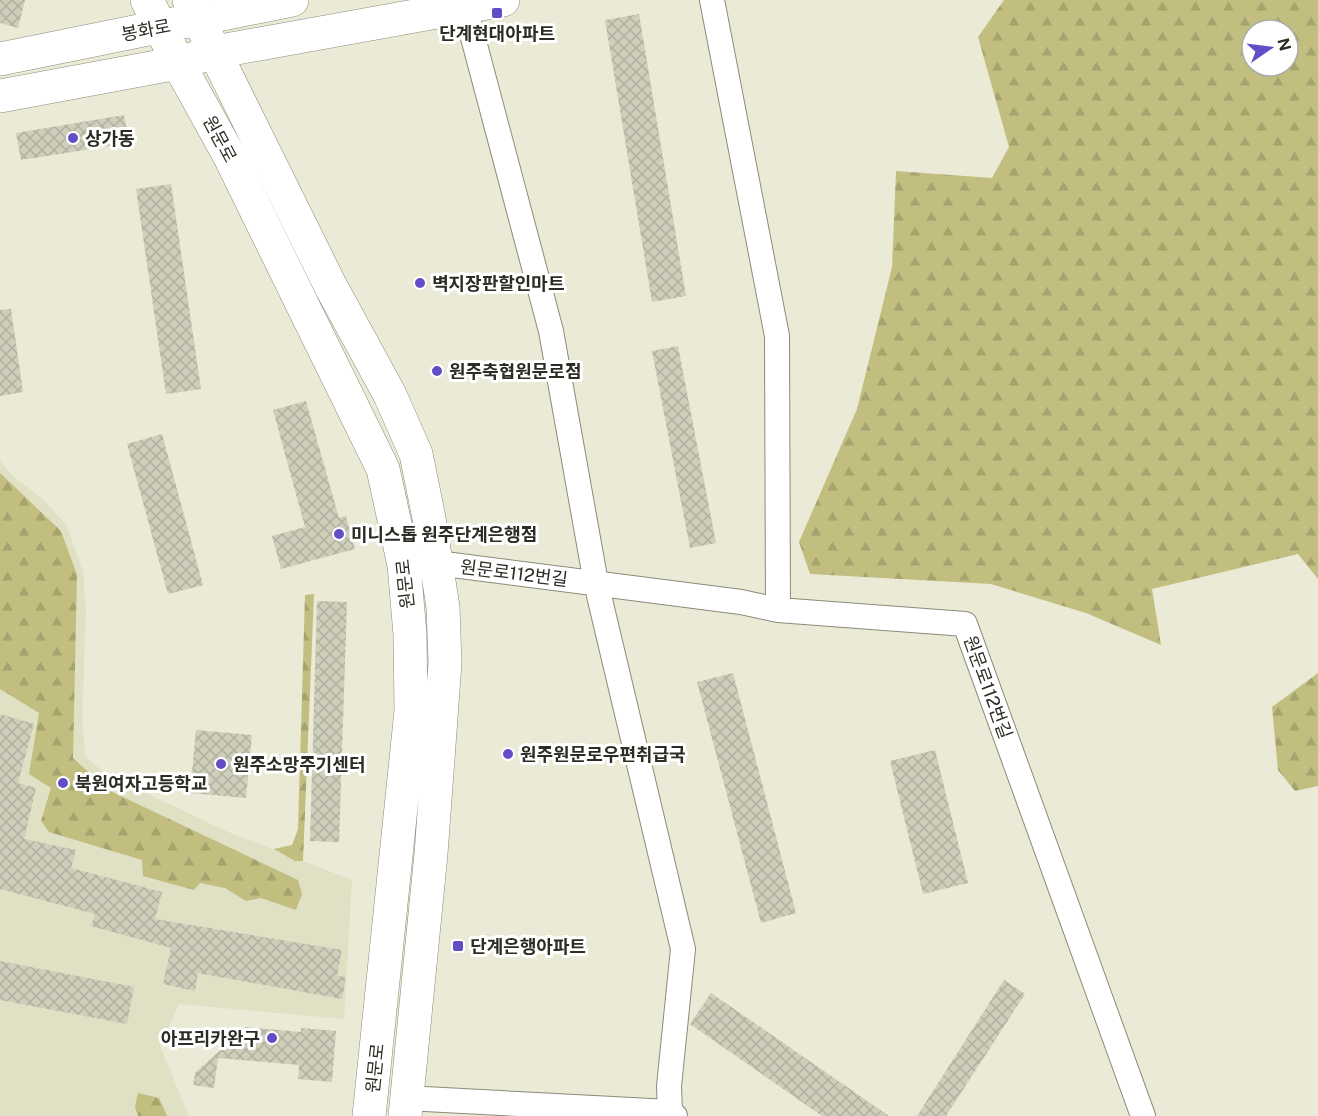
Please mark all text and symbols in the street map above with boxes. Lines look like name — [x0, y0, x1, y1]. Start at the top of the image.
marker: 단계현대아파트 — [490, 6, 504, 20]
street label: 봉화로 — [120, 15, 172, 45]
north arrow — [1240, 18, 1300, 78]
place label: 단계현대아파트 — [439, 23, 555, 44]
text: N — [1273, 36, 1295, 53]
street label: 원문로 — [199, 112, 241, 166]
place label: 상가동 — [85, 128, 135, 149]
marker: 상가동 — [66, 131, 80, 145]
place label: 벽지장판할인마트 — [432, 273, 564, 294]
marker: 벽지장판할인마트 — [413, 276, 427, 290]
place label: 원주축협원문로점 — [449, 361, 581, 382]
marker: 원주축협원문로점 — [430, 364, 444, 378]
place label: 미니스톱 원주단계은행점 — [351, 524, 537, 545]
marker: 미니스톱 원주단계은행점 — [332, 527, 346, 541]
street label: 원문로112번길 — [459, 556, 569, 590]
street label: 원문로 — [392, 558, 418, 610]
street label: 원문로112번길 — [960, 633, 1016, 741]
place label: 원주원문로우편취급국 — [520, 744, 686, 765]
marker: 원주원문로우편취급국 — [501, 747, 515, 761]
place label: 원주소망주기센터 — [233, 754, 365, 775]
marker: 원주소망주기센터 — [214, 757, 228, 771]
place label: 북원여자고등학교 — [75, 773, 207, 794]
marker: 북원여자고등학교 — [56, 776, 70, 790]
place label: 단계은행아파트 — [470, 936, 586, 957]
marker: 단계은행아파트 — [451, 939, 465, 953]
place label: 아프리카완구 — [161, 1028, 260, 1049]
marker: 아프리카완구 — [265, 1031, 279, 1045]
street label: 원문로 — [362, 1042, 388, 1094]

